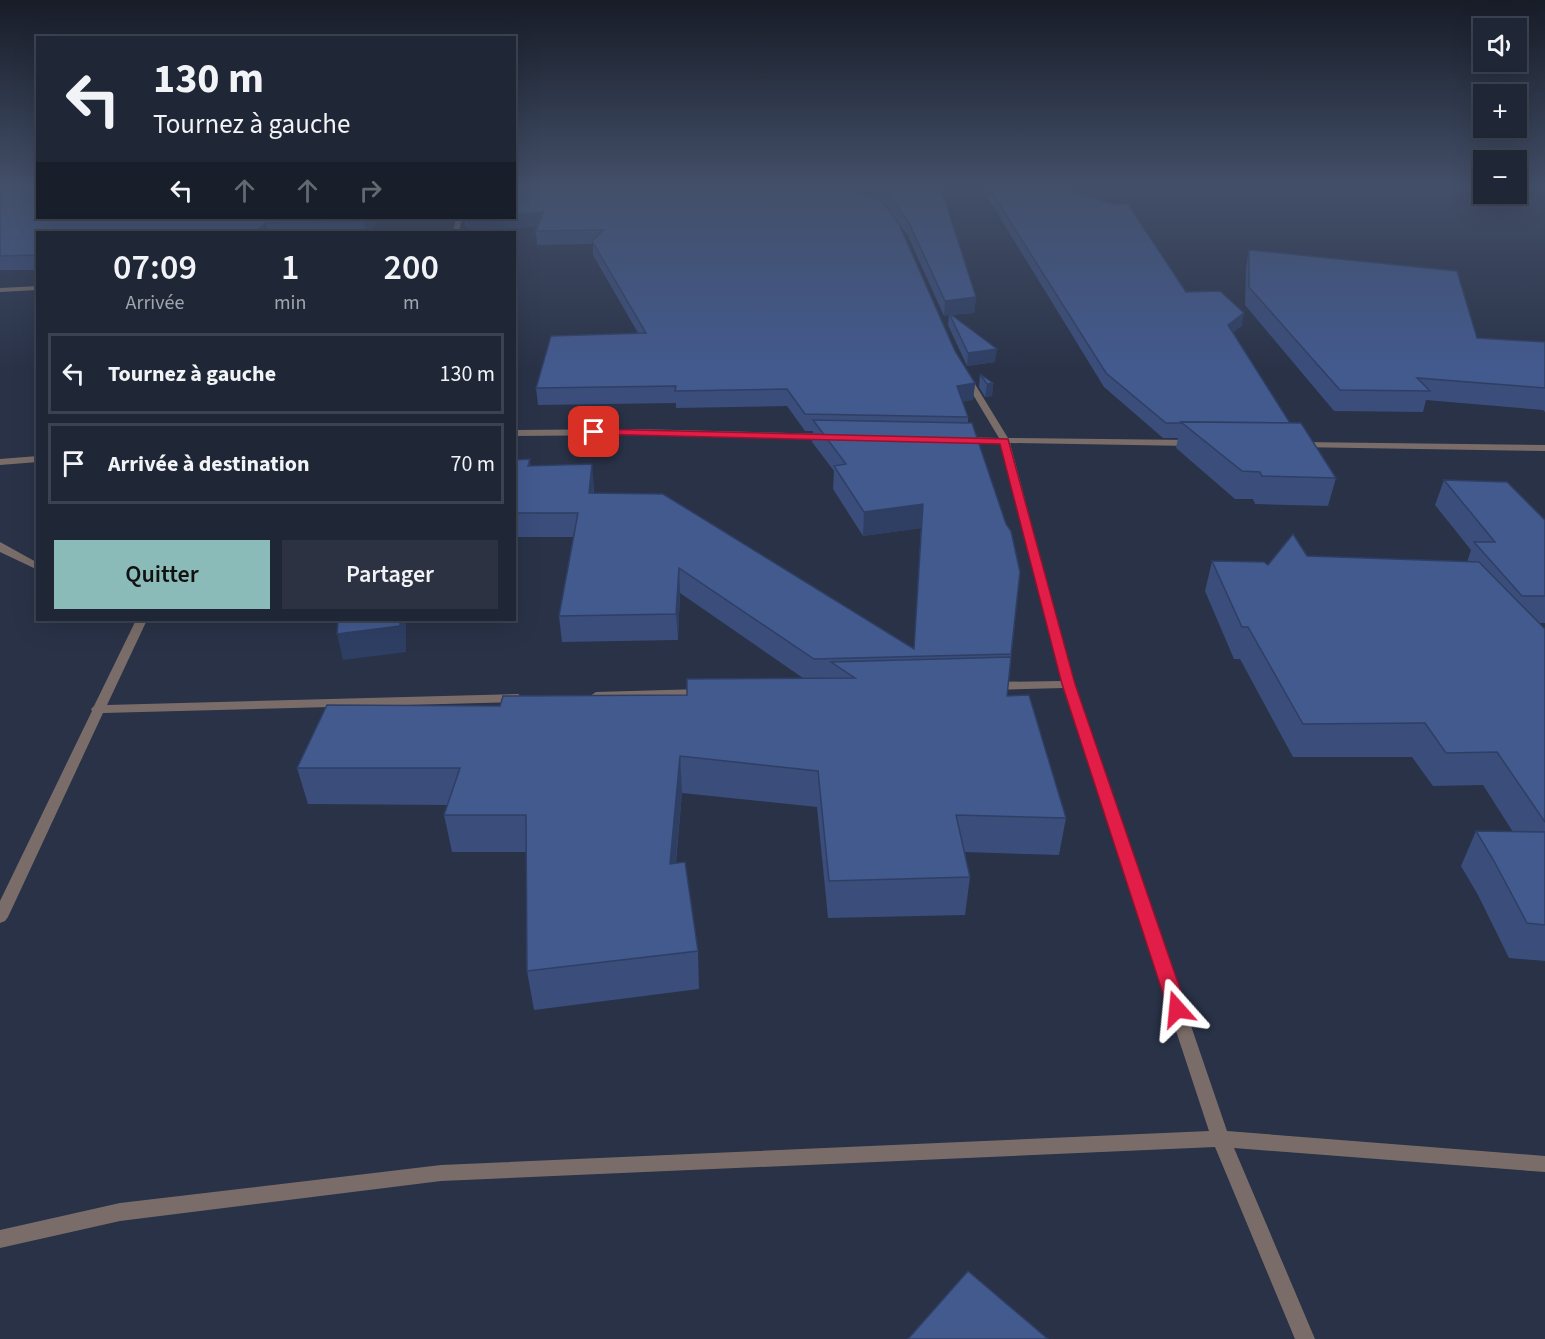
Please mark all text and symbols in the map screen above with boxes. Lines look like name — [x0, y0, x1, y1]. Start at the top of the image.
map controls — [1473, 18, 1527, 204]
button: sound — [1473, 18, 1527, 72]
text: 130 m — [153, 49, 264, 109]
icon: left — [54, 60, 132, 138]
button: + — [1473, 84, 1527, 138]
text: Tournez à gauche — [153, 105, 350, 144]
button: − — [1473, 150, 1527, 204]
icon: left — [165, 174, 198, 207]
icon: ahead — [228, 174, 261, 207]
icon: ahead — [291, 174, 324, 207]
icon: right — [354, 174, 387, 207]
text: 07:09 — [113, 242, 197, 293]
text: 1 — [281, 242, 299, 293]
text: 200 — [383, 242, 439, 293]
text: Arrivée — [126, 289, 184, 317]
text: min — [274, 289, 306, 317]
text: m — [403, 289, 419, 317]
icon: left — [57, 357, 90, 390]
text: Tournez à gauche — [108, 358, 276, 390]
text: 130 m — [440, 358, 495, 390]
pin — [568, 406, 619, 457]
icon: arrive — [577, 415, 610, 448]
icon: arrive — [57, 447, 90, 480]
text: Arrivée à destination — [108, 448, 310, 480]
text: 70 m — [450, 448, 495, 480]
button: Quitter — [54, 540, 270, 609]
button: Partager — [282, 540, 498, 609]
position arrow — [1145, 977, 1209, 1041]

